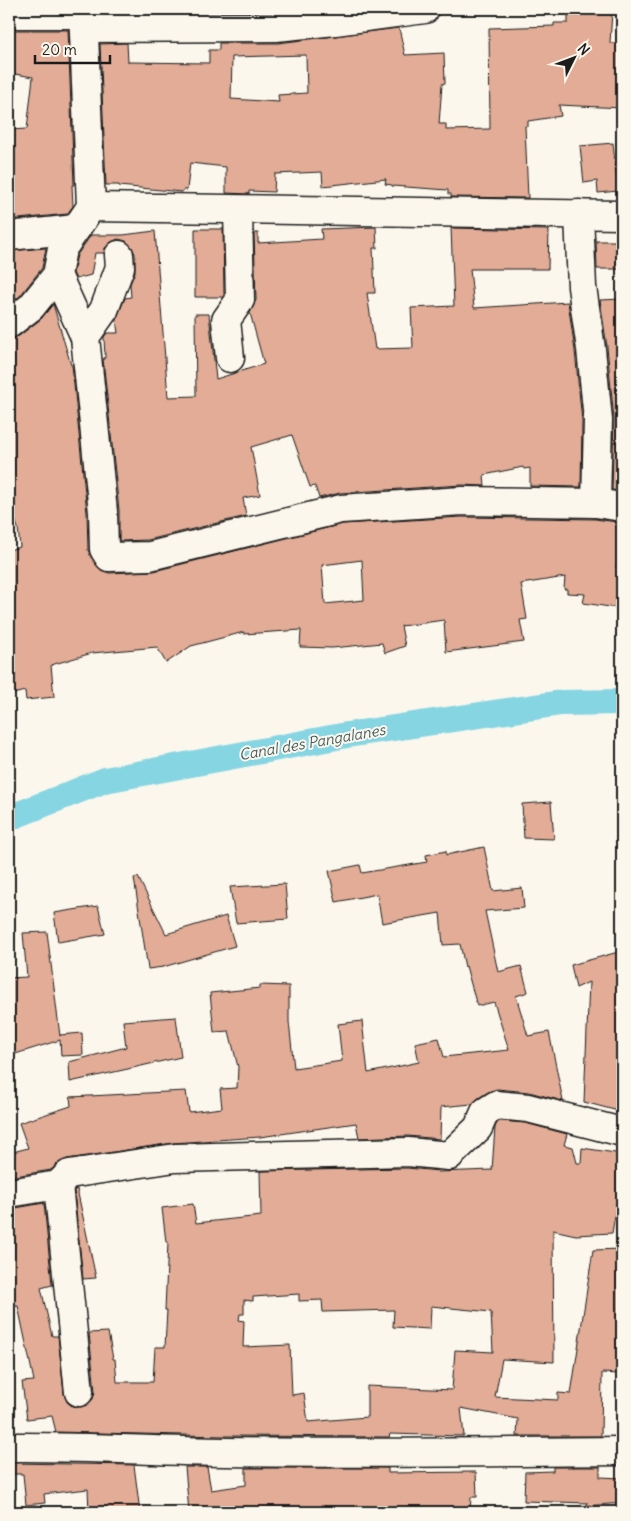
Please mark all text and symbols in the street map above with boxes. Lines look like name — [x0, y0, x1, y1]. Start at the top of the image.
scale bar — [35, 32, 110, 64]
north arrow — [548, 32, 598, 82]
text: 20 m — [42, 40, 77, 59]
text: N — [574, 40, 594, 59]
water label: Canal des Pangalanes — [237, 720, 388, 764]

